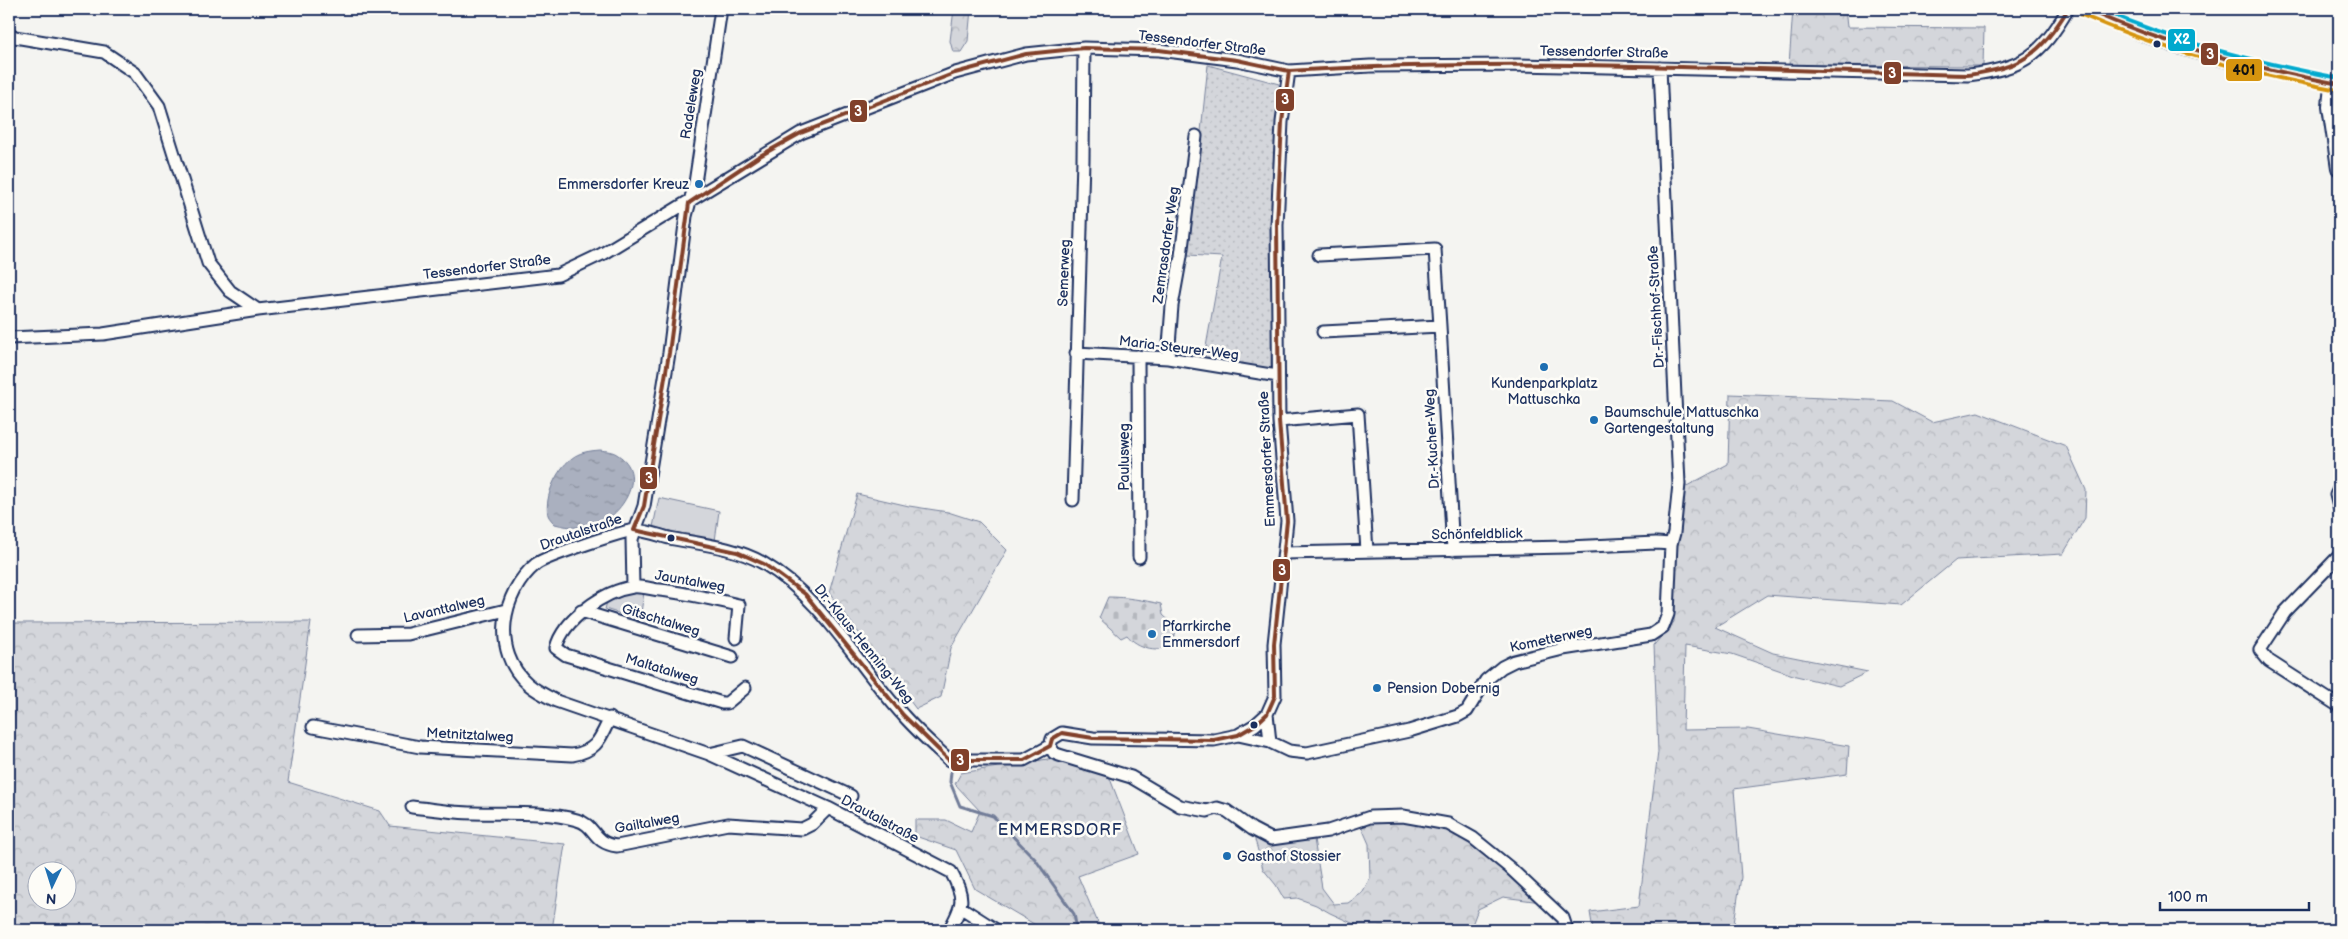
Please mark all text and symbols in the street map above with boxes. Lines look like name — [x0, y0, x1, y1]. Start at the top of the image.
street label: Tessendorfer Straße — [1137, 27, 1267, 59]
line badge: X2 — [2167, 28, 2196, 52]
text: X2 — [2174, 31, 2191, 48]
unlabelled marker — [2152, 39, 2162, 49]
street label: Tessendorfer Straße — [1540, 42, 1668, 62]
line badge: 3 — [2200, 42, 2219, 66]
text: 3 — [2206, 46, 2214, 63]
line badge: 401 — [2225, 58, 2263, 82]
line badge: 3 — [1883, 61, 1902, 85]
text: 401 — [2233, 62, 2255, 79]
text: 3 — [1888, 65, 1896, 82]
street label: Radeleweg — [677, 67, 705, 141]
line badge: 3 — [1275, 88, 1295, 112]
text: 3 — [1281, 91, 1289, 108]
line badge: 3 — [849, 99, 868, 123]
text: 3 — [854, 103, 862, 120]
place label: Emmersdorfer Kreuz — [558, 176, 689, 193]
marker: Emmersdorfer Kreuz — [693, 178, 705, 190]
street label: Zemrasdorfer Weg — [1149, 185, 1183, 306]
street label: Semerweg — [1054, 239, 1074, 307]
street label: Dr.-Fischhof-Straße — [1644, 245, 1668, 369]
street label: Tessendorfer Straße — [422, 251, 552, 283]
street label: Maria-Steurer-Weg — [1118, 332, 1240, 364]
marker: Kundenparkplatz Mattuschka — [1538, 361, 1550, 373]
place label: Kundenparkplatz Mattuschka — [1491, 375, 1598, 408]
street label: Dr.-Kucher-Weg — [1421, 389, 1443, 489]
street label: Emmersdorfer Straße — [1255, 391, 1279, 527]
place label: Baumschule Mattuschka Gartengestaltung — [1604, 404, 1759, 437]
marker: Baumschule Mattuschka Gartengestaltung — [1588, 414, 1600, 426]
street label: Paulusweg — [1116, 423, 1133, 491]
line badge: 3 — [639, 466, 658, 490]
text: 3 — [645, 470, 653, 487]
street label: Drautalstraße — [538, 510, 624, 554]
street label: Schönfeldblick — [1431, 525, 1523, 543]
unlabelled marker — [666, 533, 676, 543]
line badge: 3 — [1272, 558, 1291, 582]
text: 3 — [1278, 562, 1286, 579]
street label: Jauntalweg — [653, 566, 727, 596]
street label: Dr.-Klaus-Henning-Weg — [811, 581, 917, 707]
street label: Lavanttalweg — [402, 591, 486, 627]
street label: Gitschtalweg — [620, 600, 702, 640]
place label: Pfarrkirche Emmersdorf — [1162, 618, 1241, 651]
street label: Kometterweg — [1508, 622, 1594, 656]
marker: Pfarrkirche Emmersdorf — [1146, 628, 1158, 640]
street label: Maltatalweg — [623, 650, 701, 688]
place label: Pension Dobernig — [1387, 680, 1500, 697]
marker: Pension Dobernig — [1371, 682, 1383, 694]
unlabelled marker — [1249, 720, 1259, 730]
street label: Metnitztalweg — [426, 724, 514, 746]
line badge: 3 — [950, 748, 970, 772]
text: 3 — [956, 752, 964, 769]
street label: Drautalstraße — [838, 791, 922, 847]
street label: Gailtalweg — [613, 809, 681, 837]
district label: EMMERSDORF — [998, 821, 1122, 840]
place label: Gasthof Stossier — [1237, 848, 1342, 865]
marker: Gasthof Stossier — [1221, 850, 1233, 862]
north arrow — [28, 862, 78, 912]
scale bar — [2160, 879, 2309, 911]
text: 100 m — [2168, 888, 2208, 907]
text: N — [45, 890, 57, 907]

